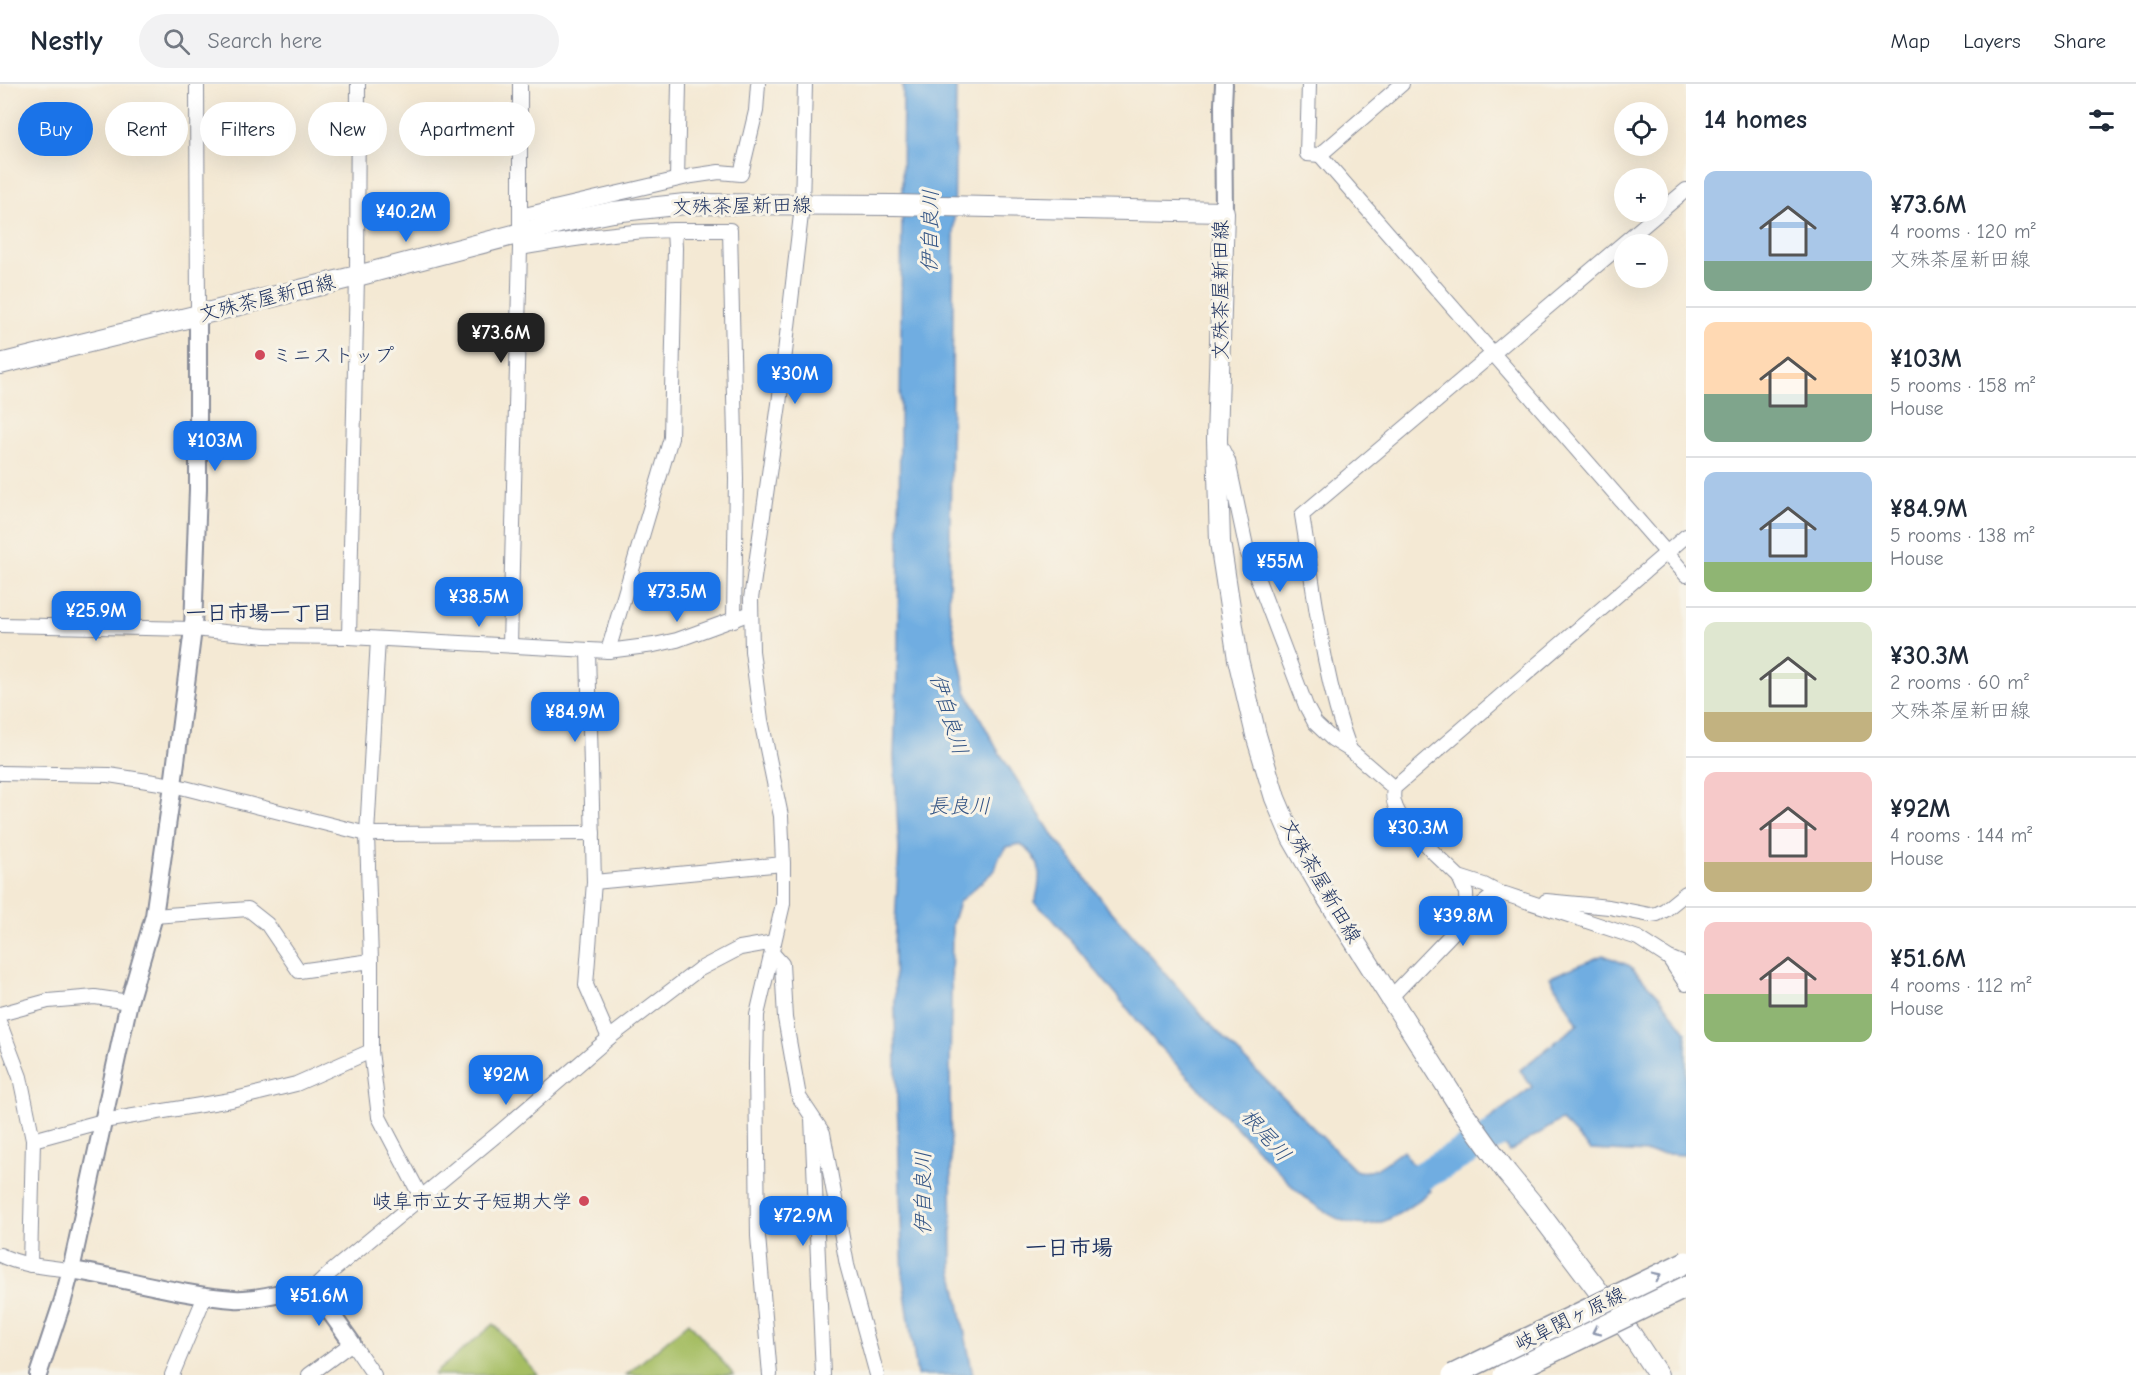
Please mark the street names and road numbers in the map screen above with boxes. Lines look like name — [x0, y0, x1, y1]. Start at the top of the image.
street label: 文殊茶屋新田線 — [672, 193, 812, 219]
street label: 文殊茶屋新田線 — [1209, 220, 1232, 360]
street label: 文殊茶屋新田線 — [196, 270, 338, 326]
street label: 文殊茶屋新田線 — [1276, 815, 1366, 947]
street label: 岐阜関ヶ原線 — [1511, 1282, 1629, 1356]

